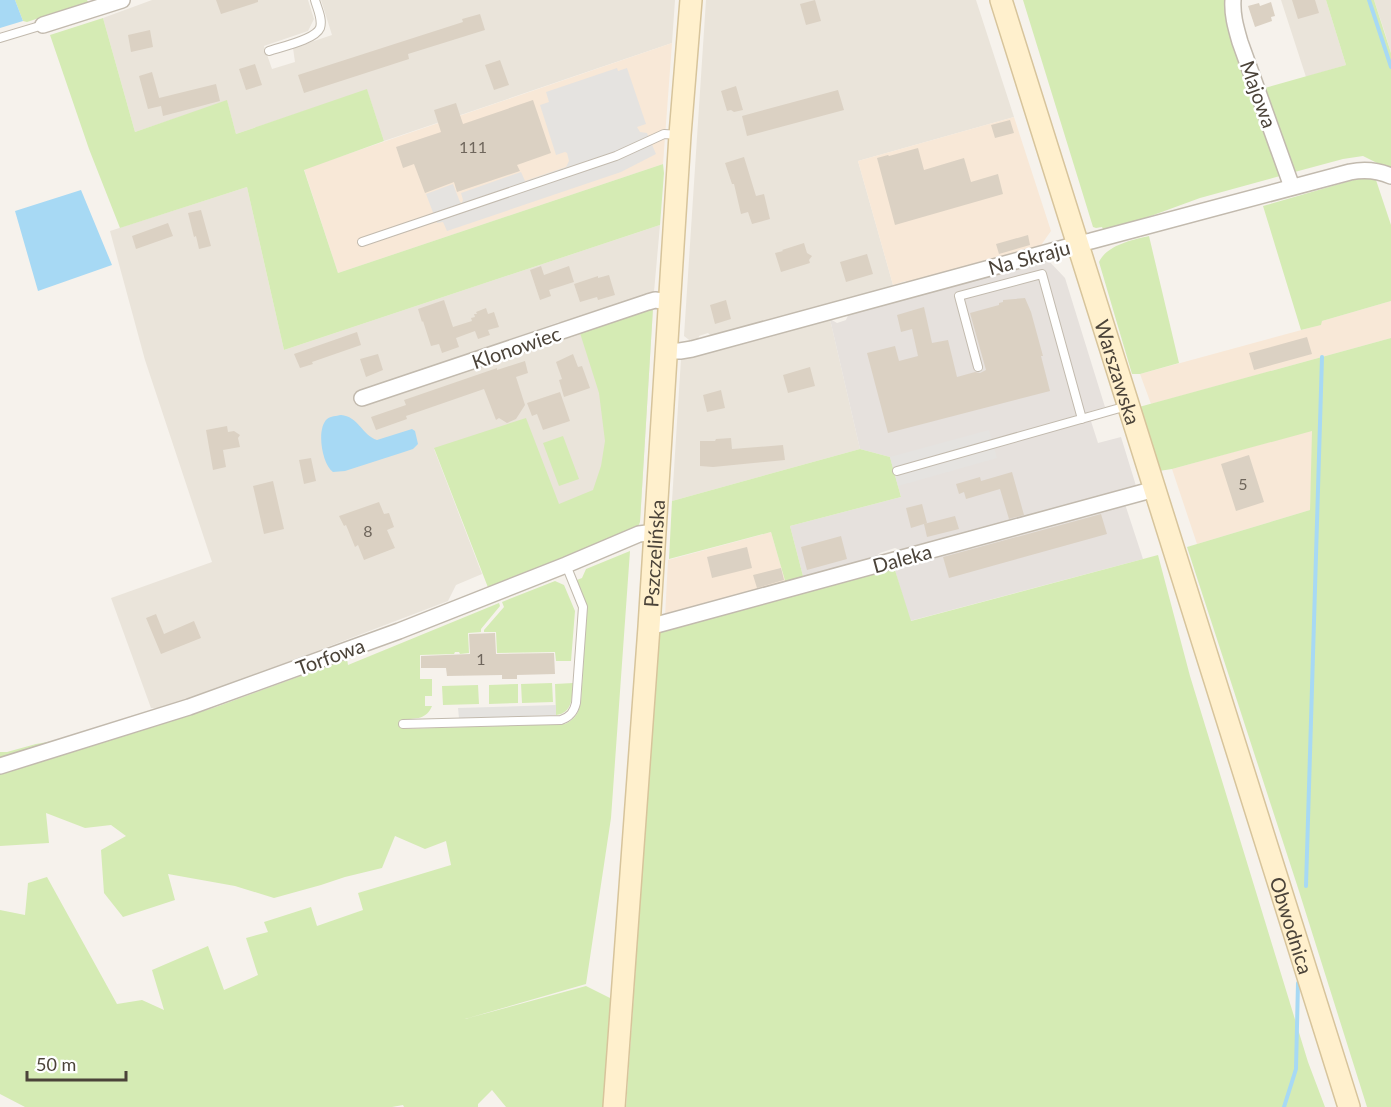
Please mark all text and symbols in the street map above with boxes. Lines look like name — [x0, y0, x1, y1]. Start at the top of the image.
street label: Majowa — [1236, 57, 1282, 131]
house number: 111 — [459, 137, 487, 156]
street label: Na Skraju — [985, 235, 1073, 279]
street label: Warszawska — [1090, 317, 1146, 428]
street label: Klonowiec — [468, 320, 564, 373]
house number: 5 — [1238, 474, 1248, 493]
street label: Pszczelińska — [638, 499, 669, 608]
house number: 8 — [363, 521, 373, 540]
street label: Daleka — [870, 539, 934, 577]
street label: Torfowa — [292, 633, 368, 679]
house number: 1 — [476, 649, 486, 668]
street label: Obwodnica — [1265, 874, 1318, 977]
scale bar — [27, 1044, 126, 1082]
text: 50 m — [36, 1053, 76, 1075]

